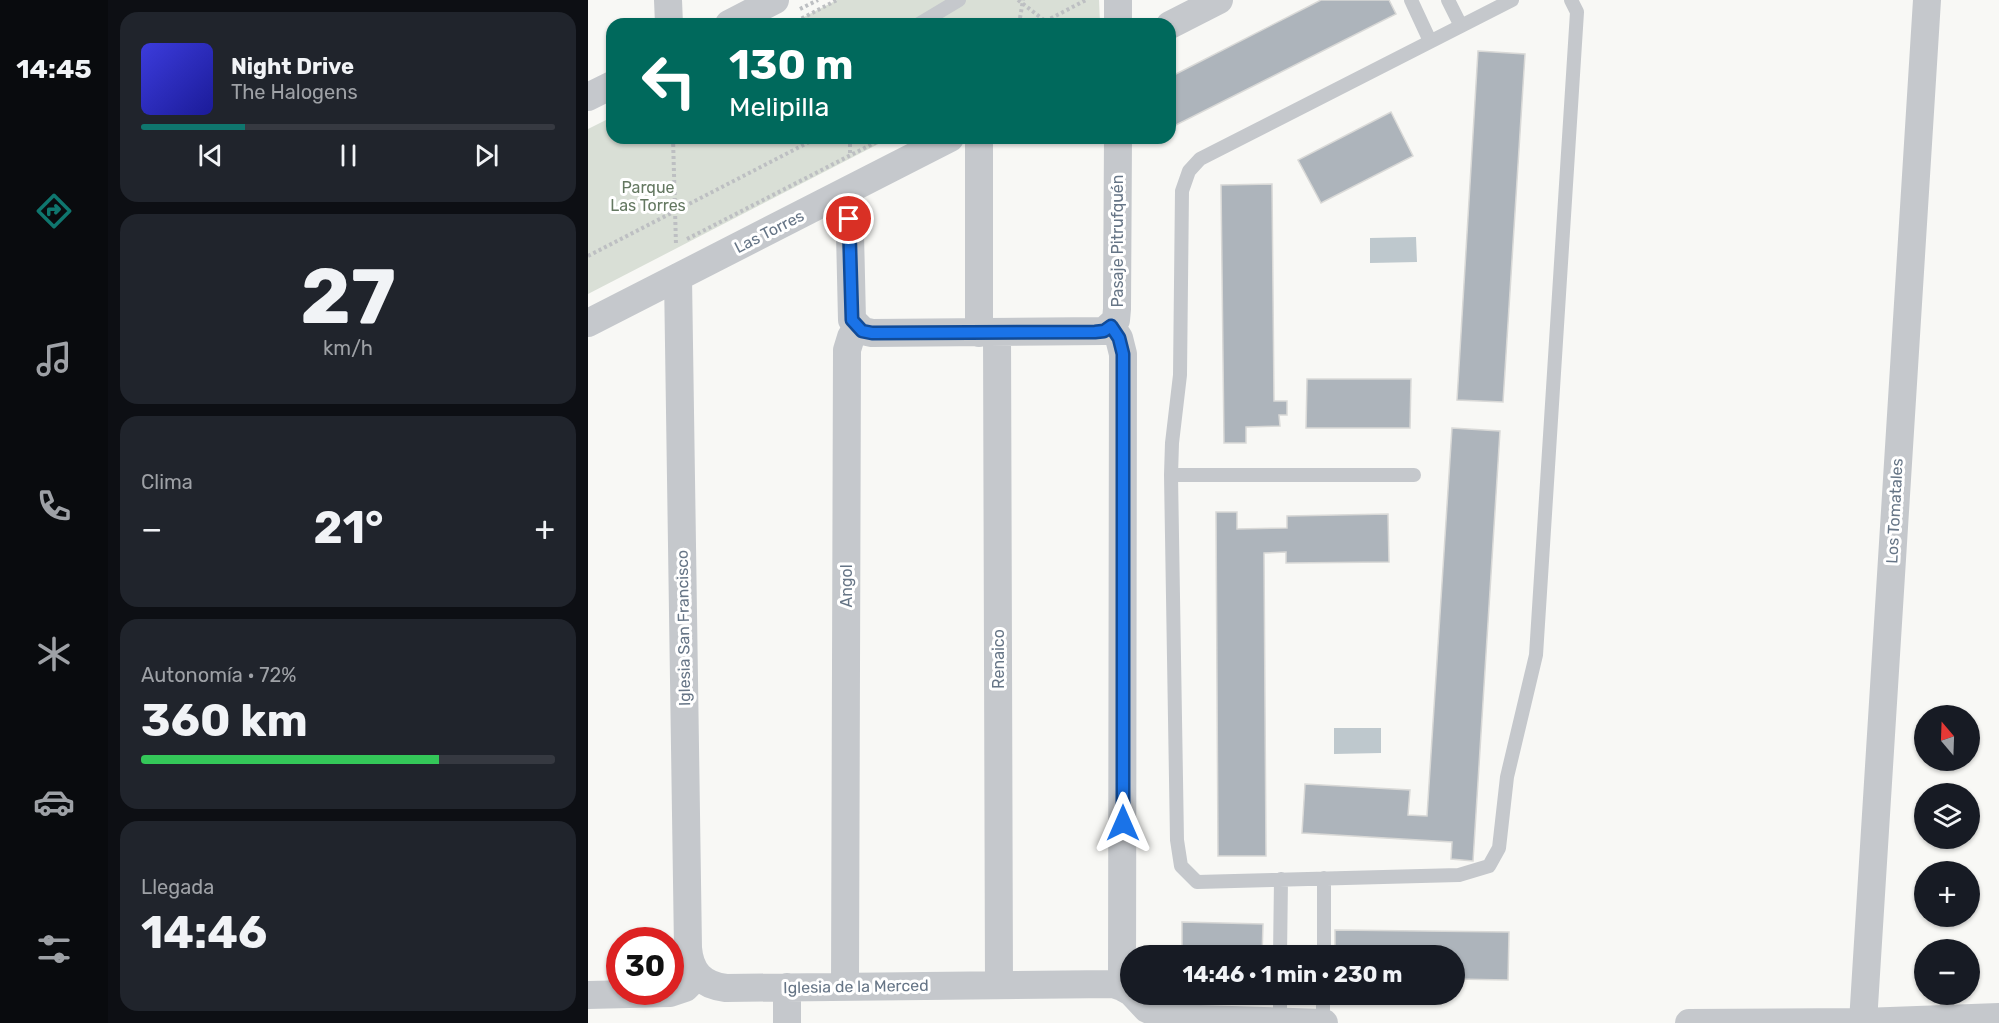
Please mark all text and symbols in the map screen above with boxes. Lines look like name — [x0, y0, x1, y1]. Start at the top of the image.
text: 130 m — [729, 40, 854, 90]
icon: left — [630, 42, 708, 120]
text: 14:45 — [16, 53, 92, 85]
text: Night Drive — [231, 53, 354, 80]
text: The Halogens — [231, 80, 358, 104]
text: Melipilla — [729, 91, 829, 123]
icon: previous — [194, 139, 227, 172]
icon: pause — [332, 139, 365, 172]
icon: next — [470, 139, 503, 172]
street label: Pasaje Pitrufquén — [1108, 175, 1127, 308]
park label: Parque Las Torres — [610, 178, 686, 215]
icon: directions — [33, 190, 75, 232]
pin — [823, 193, 874, 244]
icon: arrive — [832, 202, 865, 235]
street label: Las Torres — [731, 206, 807, 257]
text: 27 — [300, 250, 396, 343]
text: km/h — [323, 336, 373, 360]
icon: music — [33, 338, 75, 380]
street label: Los Tomatales — [1882, 458, 1907, 564]
text: Clima — [141, 470, 193, 494]
icon: phone — [33, 485, 75, 527]
text: 21° — [313, 501, 384, 554]
text: − — [141, 509, 162, 548]
text: + — [534, 509, 555, 548]
street label: Iglesia San Francisco — [673, 550, 694, 706]
street label: Angol — [837, 564, 856, 608]
street label: Renaico — [989, 629, 1008, 689]
icon: climate — [33, 633, 75, 675]
text: Autonomía · 72% — [141, 663, 297, 687]
text: 360 km — [141, 694, 308, 747]
north arrow — [1914, 705, 1980, 771]
map controls — [1914, 705, 1980, 1005]
icon: car — [33, 781, 75, 823]
button: layers — [1914, 783, 1980, 849]
position arrow — [1091, 791, 1155, 855]
button: + — [1914, 861, 1980, 927]
text: Llegada — [141, 875, 214, 899]
text: 14:46 — [141, 906, 267, 959]
speed limit sign: 30 — [606, 927, 684, 1005]
icon: filters — [33, 928, 75, 970]
button: − — [1914, 939, 1980, 1005]
text: 14:46 · 1 min · 230 m — [1183, 961, 1402, 988]
street label: Iglesia de la Merced — [783, 976, 929, 997]

